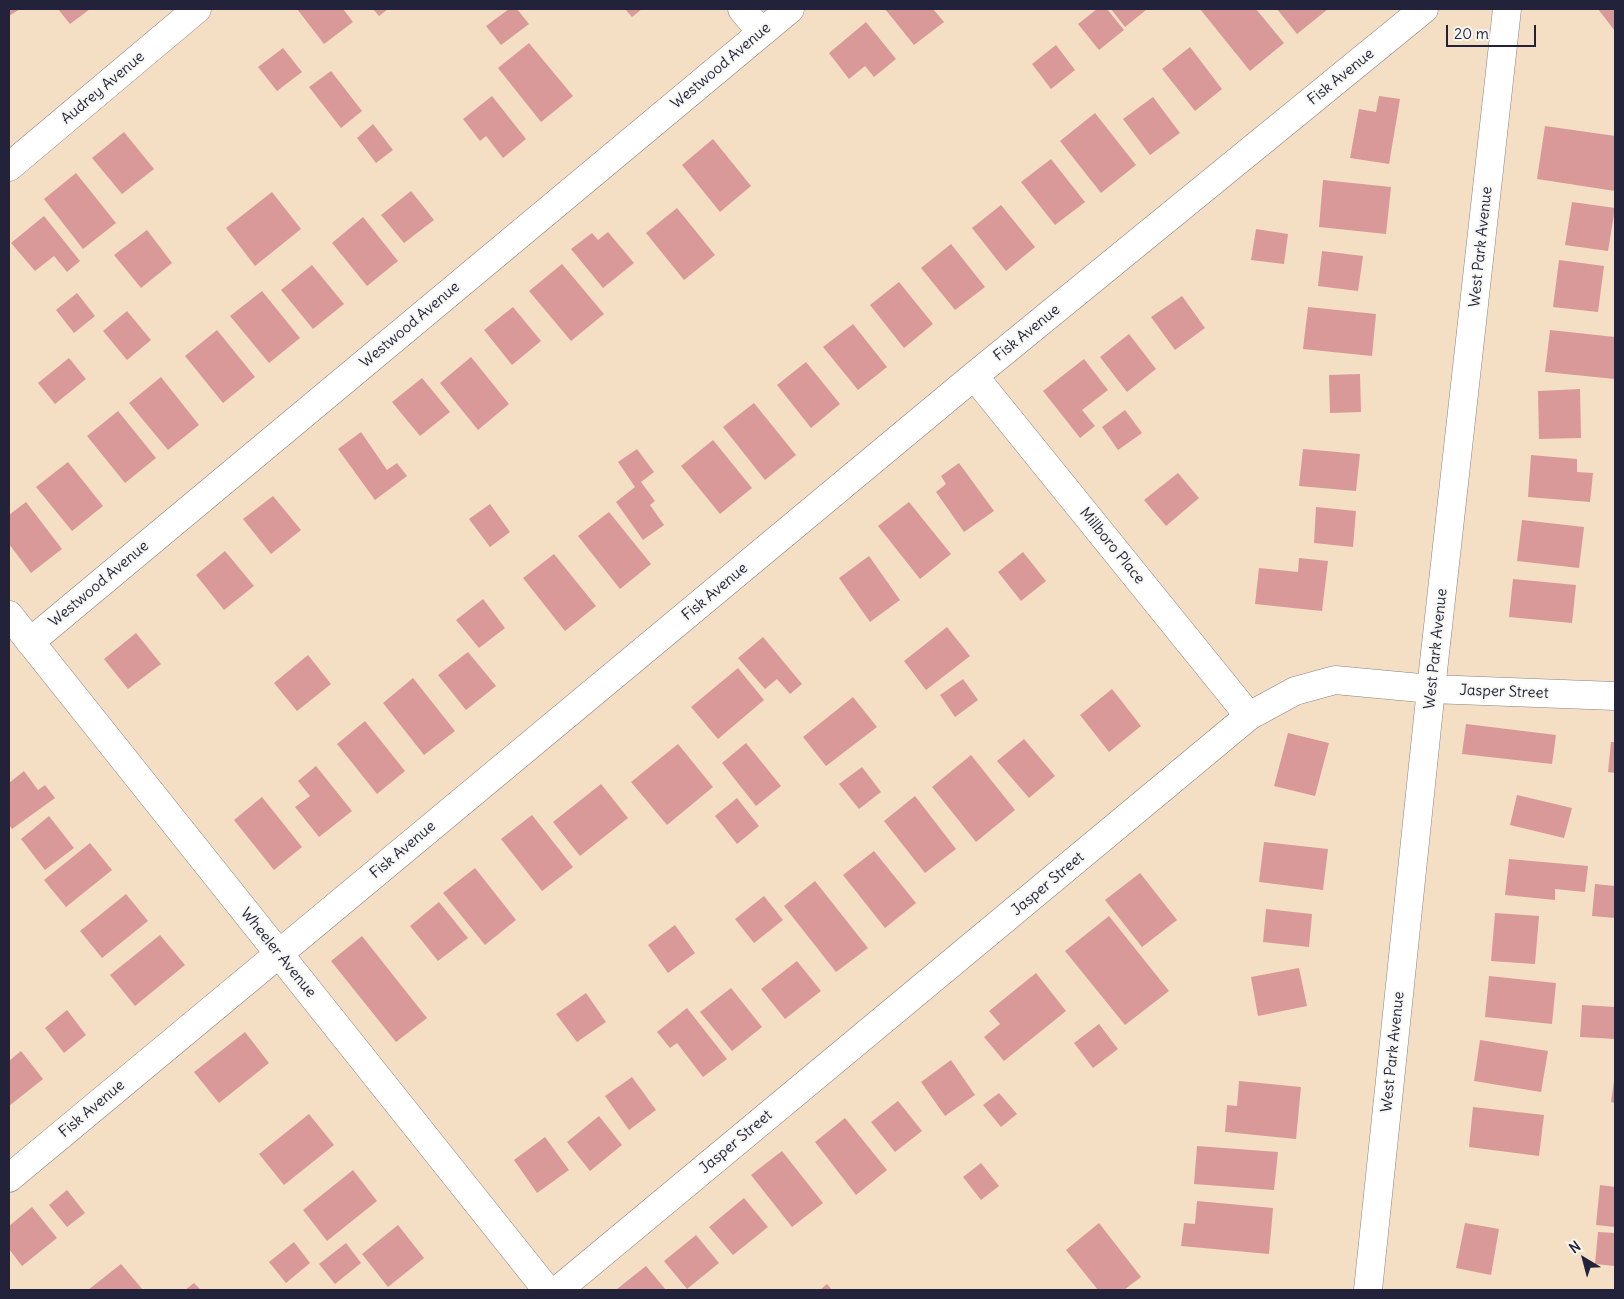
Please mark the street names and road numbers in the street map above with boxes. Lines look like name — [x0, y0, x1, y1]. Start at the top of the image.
street label: Westwood Avenue — [668, 19, 774, 113]
street label: Fisk Avenue — [1304, 45, 1378, 109]
street label: Audrey Avenue — [58, 48, 148, 128]
street label: West Park Avenue — [1466, 186, 1496, 308]
street label: Westwood Avenue — [357, 278, 463, 372]
street label: Fisk Avenue — [990, 301, 1064, 365]
street label: Millboro Place — [1076, 504, 1148, 588]
street label: Westwood Avenue — [46, 537, 152, 631]
street label: Fisk Avenue — [679, 559, 751, 625]
street label: West Park Avenue — [1421, 588, 1451, 710]
street label: Jasper Street — [1459, 681, 1549, 703]
street label: Fisk Avenue — [367, 817, 439, 883]
street label: Jasper Street — [1008, 848, 1088, 920]
street label: Wheeler Avenue — [236, 905, 320, 1001]
street label: West Park Avenue — [1378, 991, 1408, 1113]
street label: Fisk Avenue — [56, 1076, 128, 1142]
street label: Jasper Street — [696, 1106, 776, 1178]

